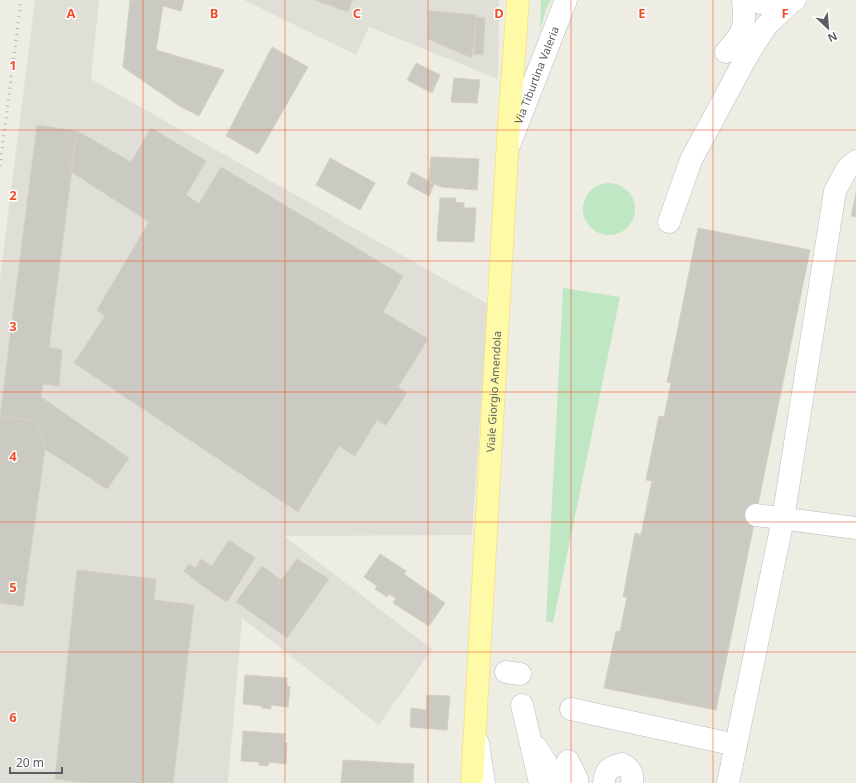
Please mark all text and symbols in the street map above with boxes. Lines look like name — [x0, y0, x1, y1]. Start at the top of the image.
text: A — [67, 4, 76, 22]
text: B — [210, 4, 218, 22]
text: C — [353, 4, 361, 22]
text: D — [494, 4, 504, 22]
text: E — [638, 4, 646, 22]
text: F — [781, 4, 789, 22]
north arrow — [808, 8, 848, 48]
street label: Via Tiburtina Valeria — [510, 24, 562, 126]
text: N — [825, 29, 840, 46]
text: 1 — [9, 56, 17, 74]
text: 2 — [9, 186, 17, 204]
text: 3 — [9, 317, 17, 335]
street label: Viale Giorgio Amendola — [482, 331, 504, 453]
text: 4 — [9, 447, 17, 465]
text: 5 — [9, 578, 17, 596]
text: 6 — [9, 708, 17, 726]
scale bar — [10, 749, 62, 775]
text: 20 m — [16, 754, 44, 771]

